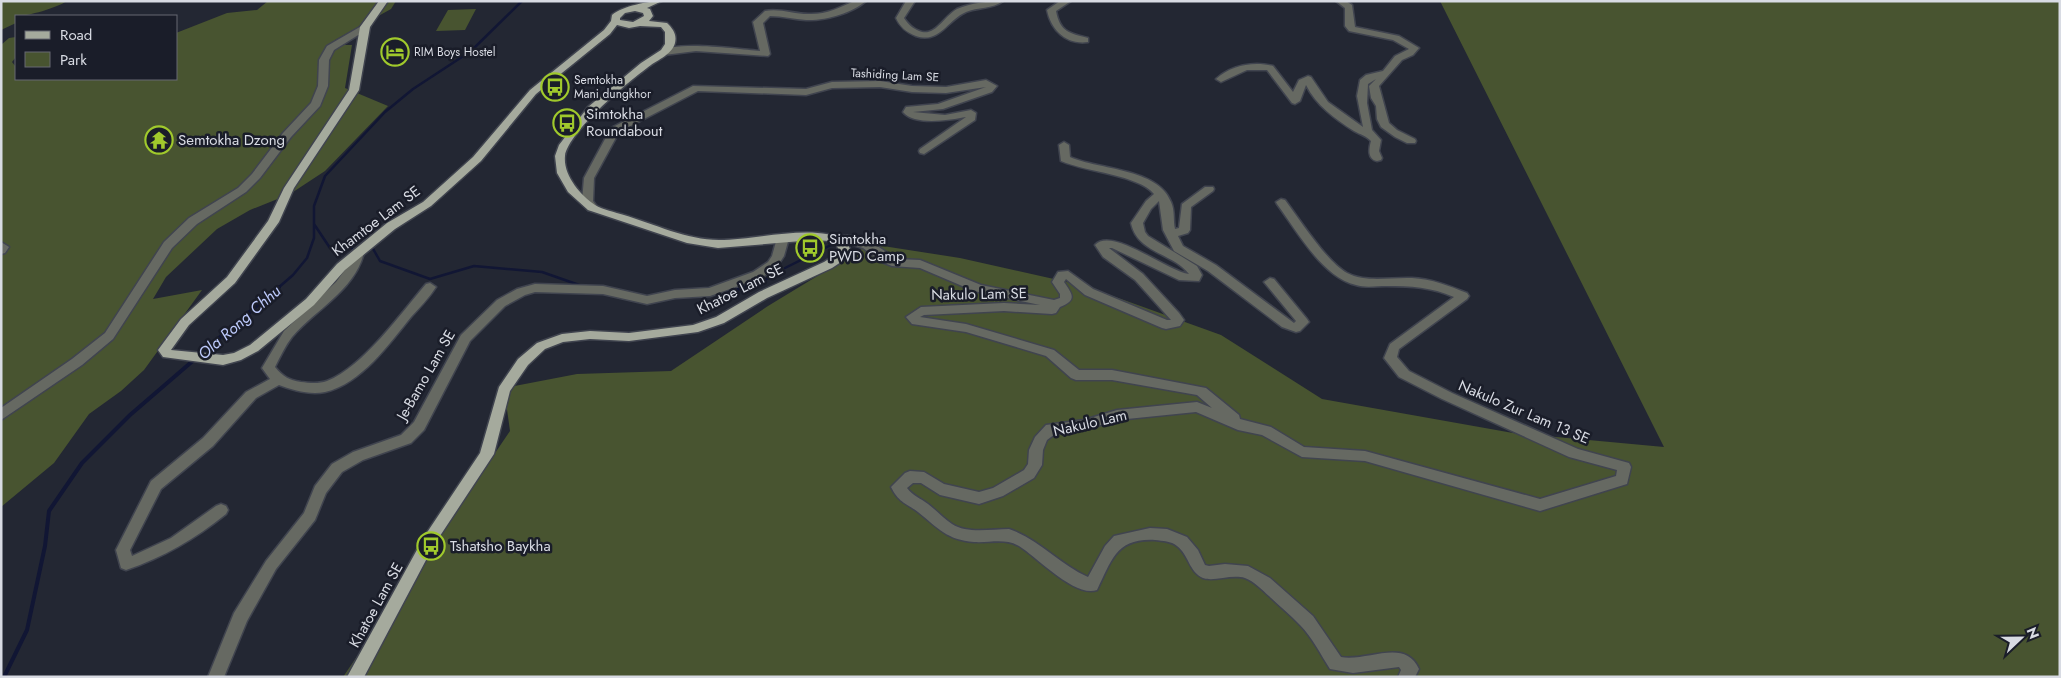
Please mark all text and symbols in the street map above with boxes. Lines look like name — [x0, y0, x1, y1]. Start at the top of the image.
legend — [15, 15, 178, 80]
text: Road — [60, 24, 92, 46]
hotel icon: RIM Boys Hostel — [380, 37, 410, 67]
place label: RIM Boys Hostel — [414, 43, 496, 61]
text: Park — [60, 49, 87, 71]
street label: Tashiding Lam SE — [850, 64, 940, 86]
place label: Semtokha Mani dungkhor — [574, 71, 652, 103]
bus stop icon: Semtokha Mani dungkhor — [540, 72, 570, 102]
place label: Simtokha Roundabout — [586, 103, 663, 142]
bus stop icon: Simtokha Roundabout — [552, 108, 582, 138]
temple icon: Semtokha Dzong — [144, 125, 174, 155]
place label: Semtokha Dzong — [178, 129, 285, 151]
street label: Khamtoe Lam SE — [327, 180, 425, 262]
place label: Simtokha PWD Camp — [829, 228, 905, 267]
bus stop icon: Simtokha PWD Camp — [795, 233, 825, 263]
street label: Khatoe Lam SE — [693, 258, 787, 320]
water label: Ola Rong Chhu — [193, 280, 286, 365]
street label: Nakulo Lam SE — [931, 282, 1027, 306]
street label: Je-Bamo Lam SE — [390, 326, 461, 426]
street label: Nakulo Zur Lam 13 SE — [1455, 374, 1593, 450]
street label: Nakulo Lam — [1051, 404, 1129, 442]
bus stop icon: Tshatsho Baykha — [416, 531, 446, 561]
place label: Tshatsho Baykha — [450, 535, 551, 557]
street label: Khatoe Lam SE — [344, 558, 408, 652]
north arrow — [1996, 613, 2046, 663]
text: N — [2022, 624, 2044, 642]

